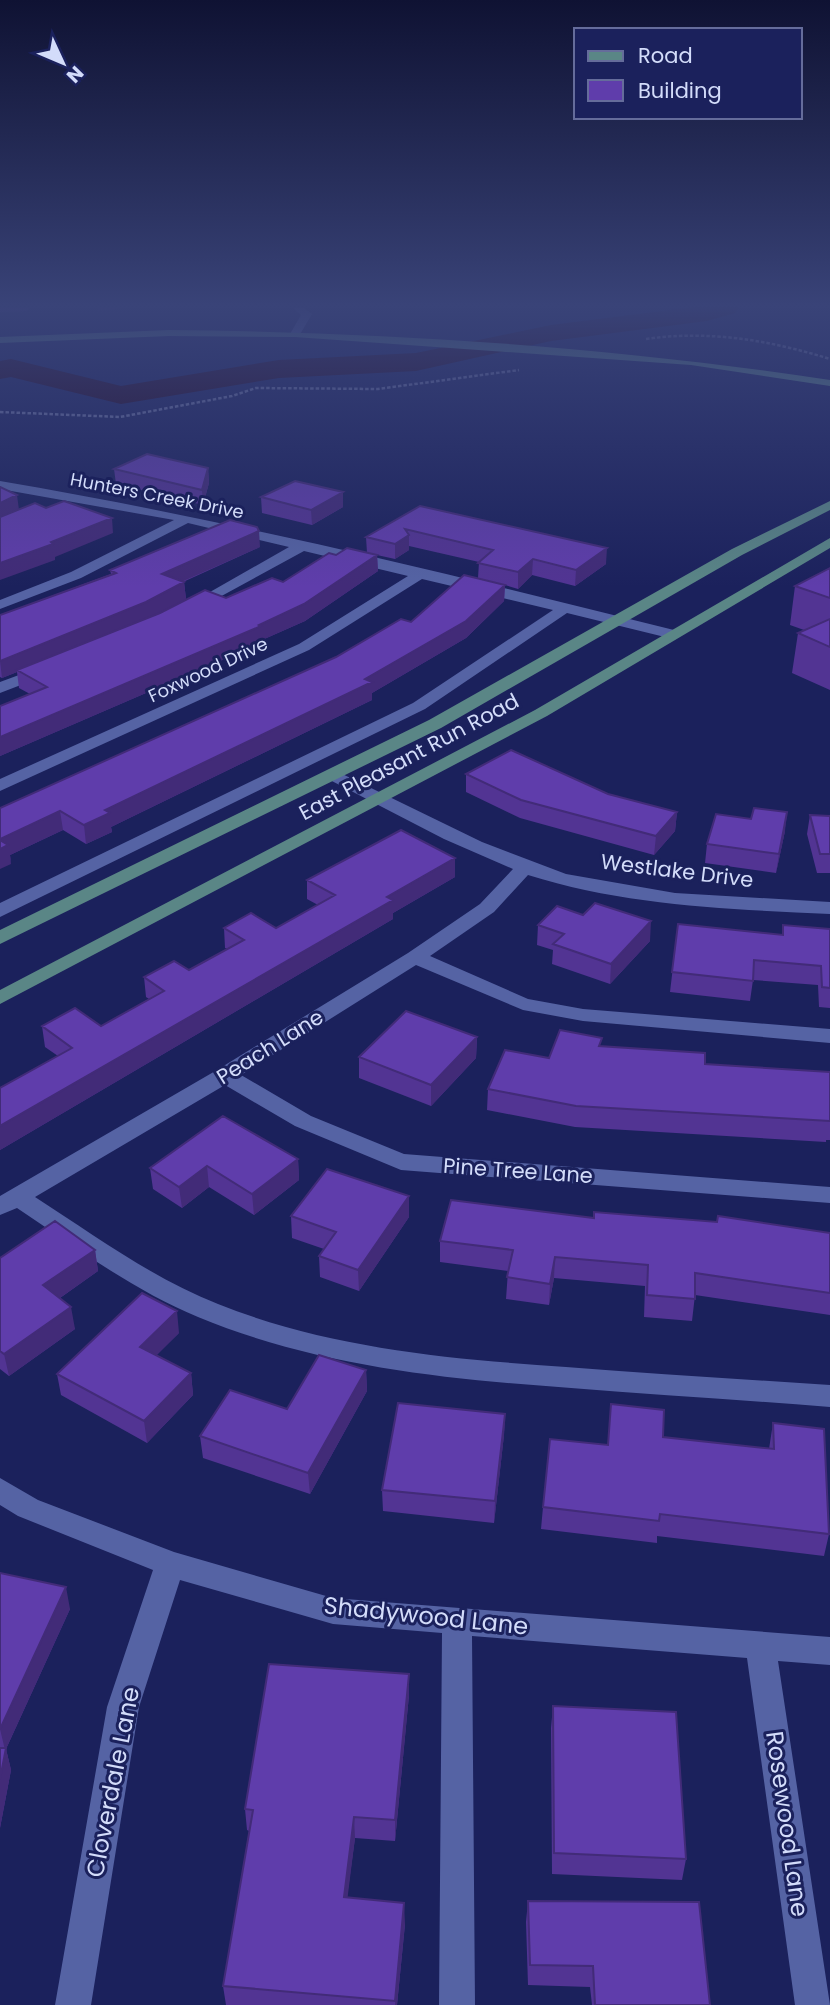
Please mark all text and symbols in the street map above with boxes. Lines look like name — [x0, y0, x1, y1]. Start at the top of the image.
north arrow — [28, 28, 98, 98]
legend — [574, 28, 802, 119]
text: Road — [638, 41, 693, 70]
text: N — [60, 60, 90, 89]
text: Building — [638, 76, 722, 105]
street label: Hunters Creek Drive — [68, 466, 246, 525]
street label: Foxwood Drive — [144, 631, 272, 708]
street label: East Pleasant Run Road — [294, 686, 524, 827]
street label: Westlake Drive — [599, 847, 755, 894]
street label: Peach Lane — [211, 1002, 329, 1091]
street label: Pine Tree Lane — [442, 1151, 594, 1190]
street label: Shadywood Lane — [322, 1588, 530, 1643]
street label: Cloverdale Lane — [78, 1684, 147, 1880]
street label: Rosewood Lane — [758, 1729, 817, 1919]

